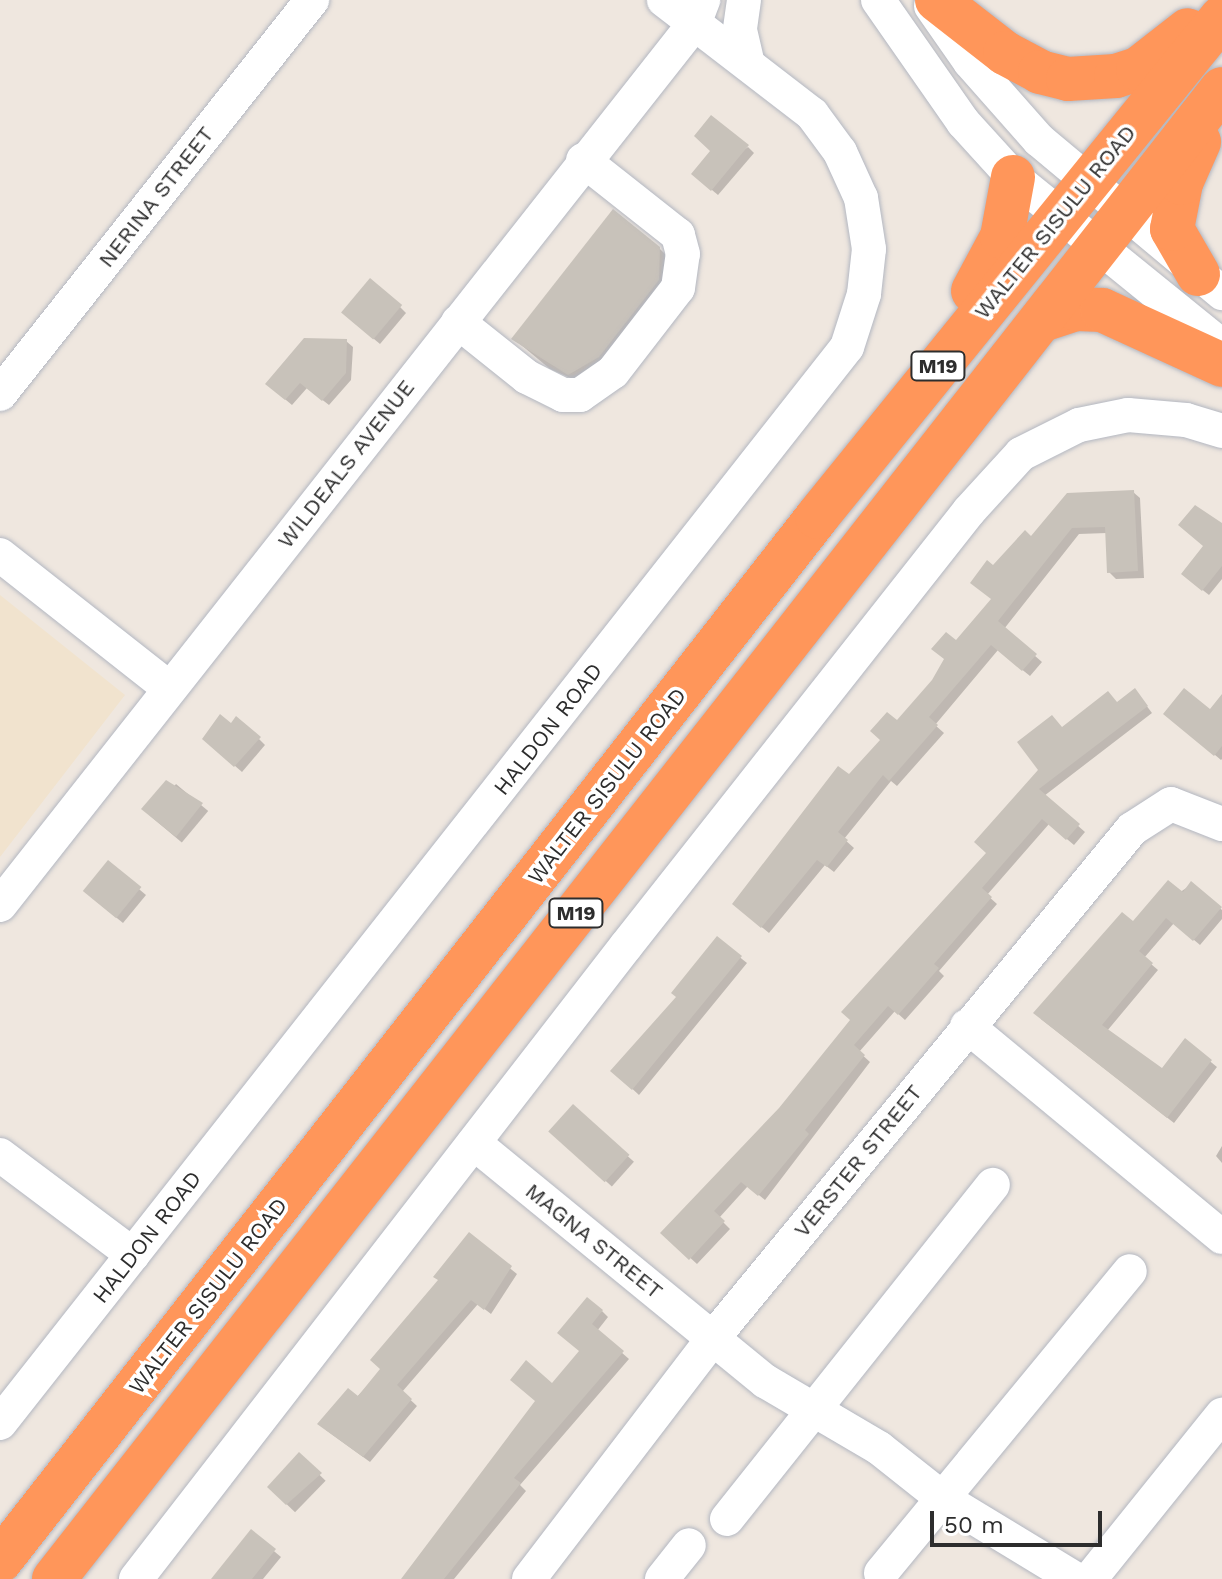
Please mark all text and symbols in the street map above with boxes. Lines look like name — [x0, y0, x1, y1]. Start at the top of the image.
street label: WALTER SISULU ROAD — [969, 120, 1141, 324]
street label: NERINA STREET — [93, 121, 219, 273]
road number: M19 — [910, 350, 966, 382]
street label: WILDEALS AVENUE — [272, 374, 420, 554]
street label: HALDON ROAD — [488, 658, 608, 800]
street label: WALTER SISULU ROAD — [522, 683, 692, 889]
road number: M19 — [548, 897, 604, 929]
street label: VERSTER STREET — [788, 1079, 928, 1243]
street label: HALDON ROAD — [87, 1166, 207, 1308]
street label: MAGNA STREET — [520, 1177, 668, 1305]
street label: WALTER SISULU ROAD — [123, 1193, 293, 1399]
scale bar — [934, 1495, 1106, 1545]
text: 50 m — [944, 1511, 1004, 1539]

